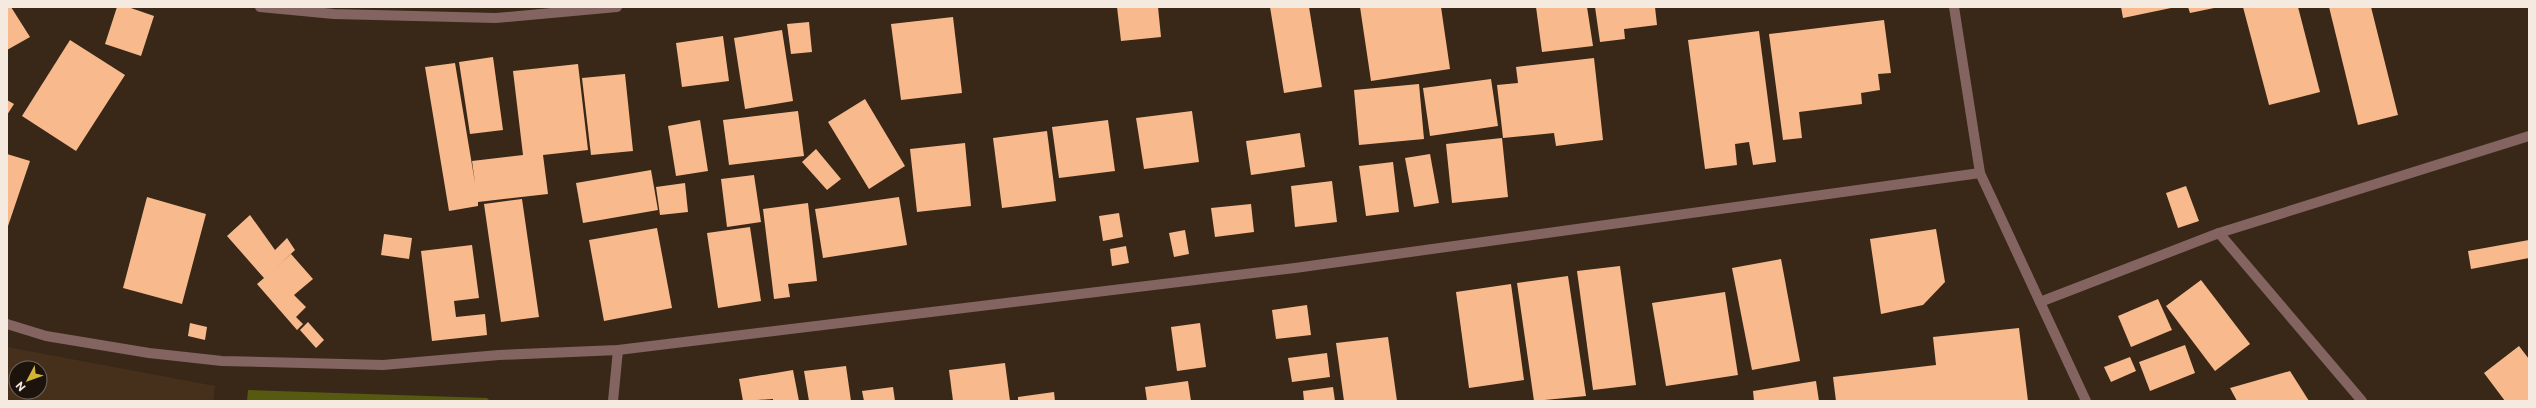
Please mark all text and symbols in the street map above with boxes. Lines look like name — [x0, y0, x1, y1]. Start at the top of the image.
north arrow — [8, 360, 48, 400]
text: N — [12, 380, 28, 394]

